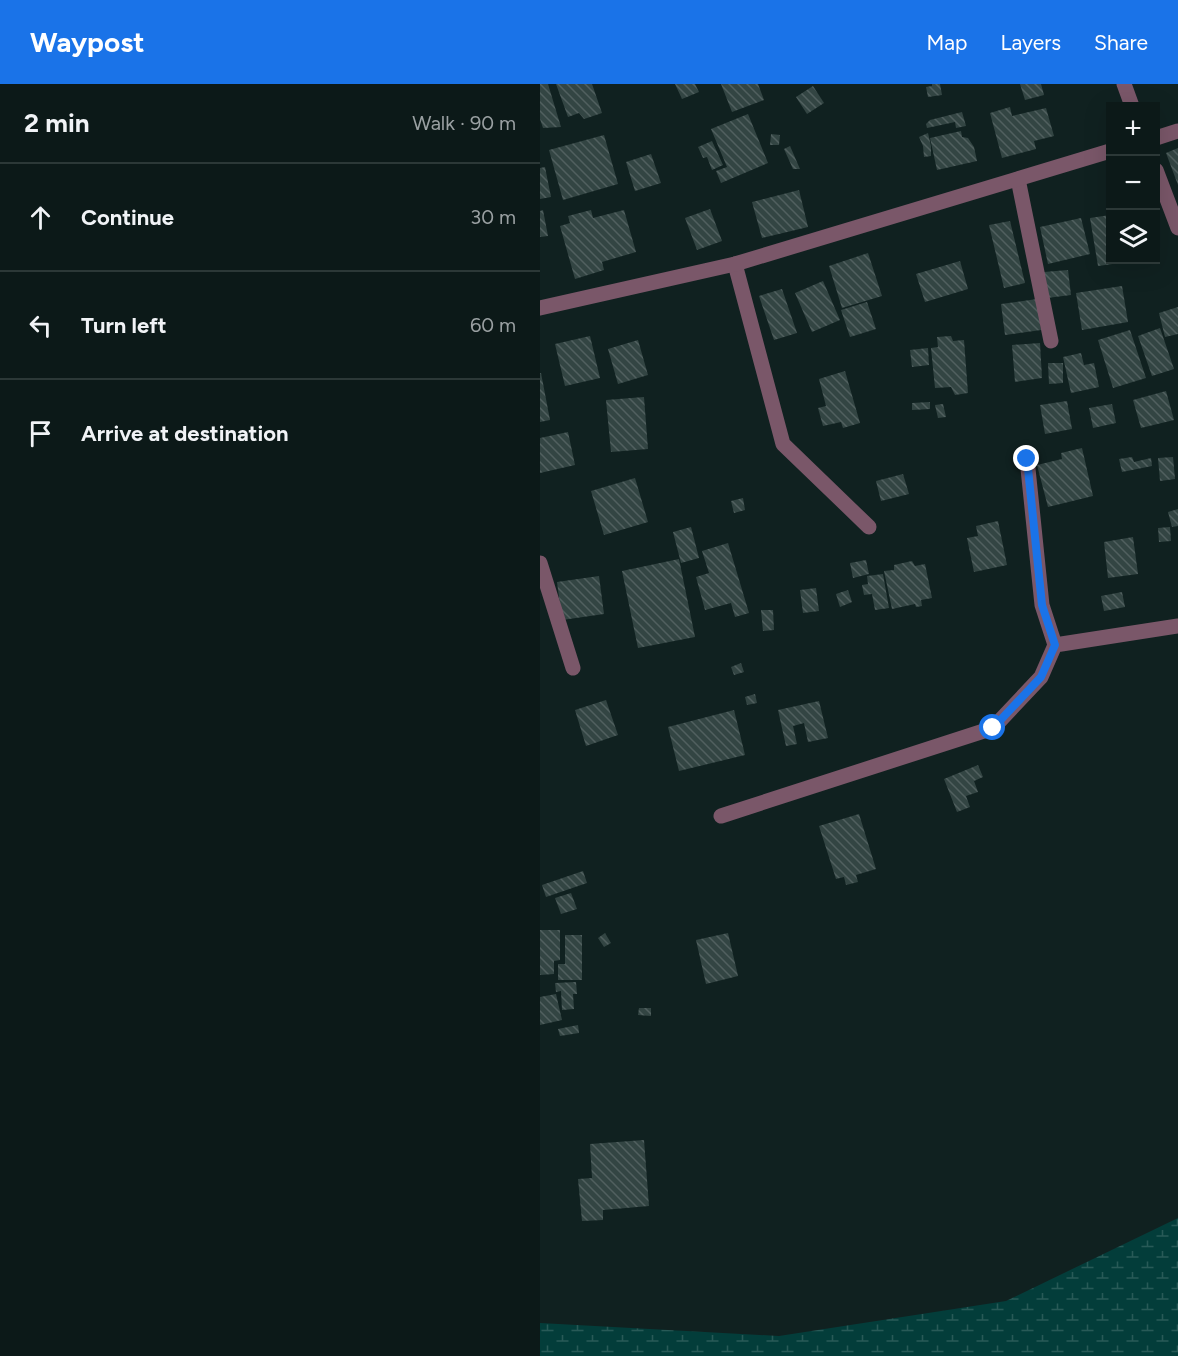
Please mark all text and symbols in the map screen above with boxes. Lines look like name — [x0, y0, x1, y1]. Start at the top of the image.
text: Waypost — [30, 25, 144, 59]
text: Map — [927, 30, 967, 55]
text: Layers — [1000, 30, 1061, 55]
text: Share — [1094, 30, 1148, 55]
map controls — [1106, 102, 1160, 264]
button: + — [1106, 102, 1160, 156]
text: 2 min — [24, 107, 90, 139]
text: Walk · 90 m — [412, 111, 516, 135]
button: − — [1106, 156, 1160, 210]
icon: ahead — [24, 201, 57, 234]
text: Continue — [81, 204, 174, 231]
text: 30 m — [470, 205, 516, 229]
button: layers — [1106, 210, 1160, 264]
icon: left — [24, 309, 57, 342]
text: Turn left — [81, 312, 167, 339]
text: 60 m — [470, 313, 516, 337]
icon: arrive — [24, 417, 57, 450]
text: Arrive at destination — [81, 420, 289, 447]
route end — [1013, 445, 1039, 471]
route start — [979, 714, 1005, 740]

